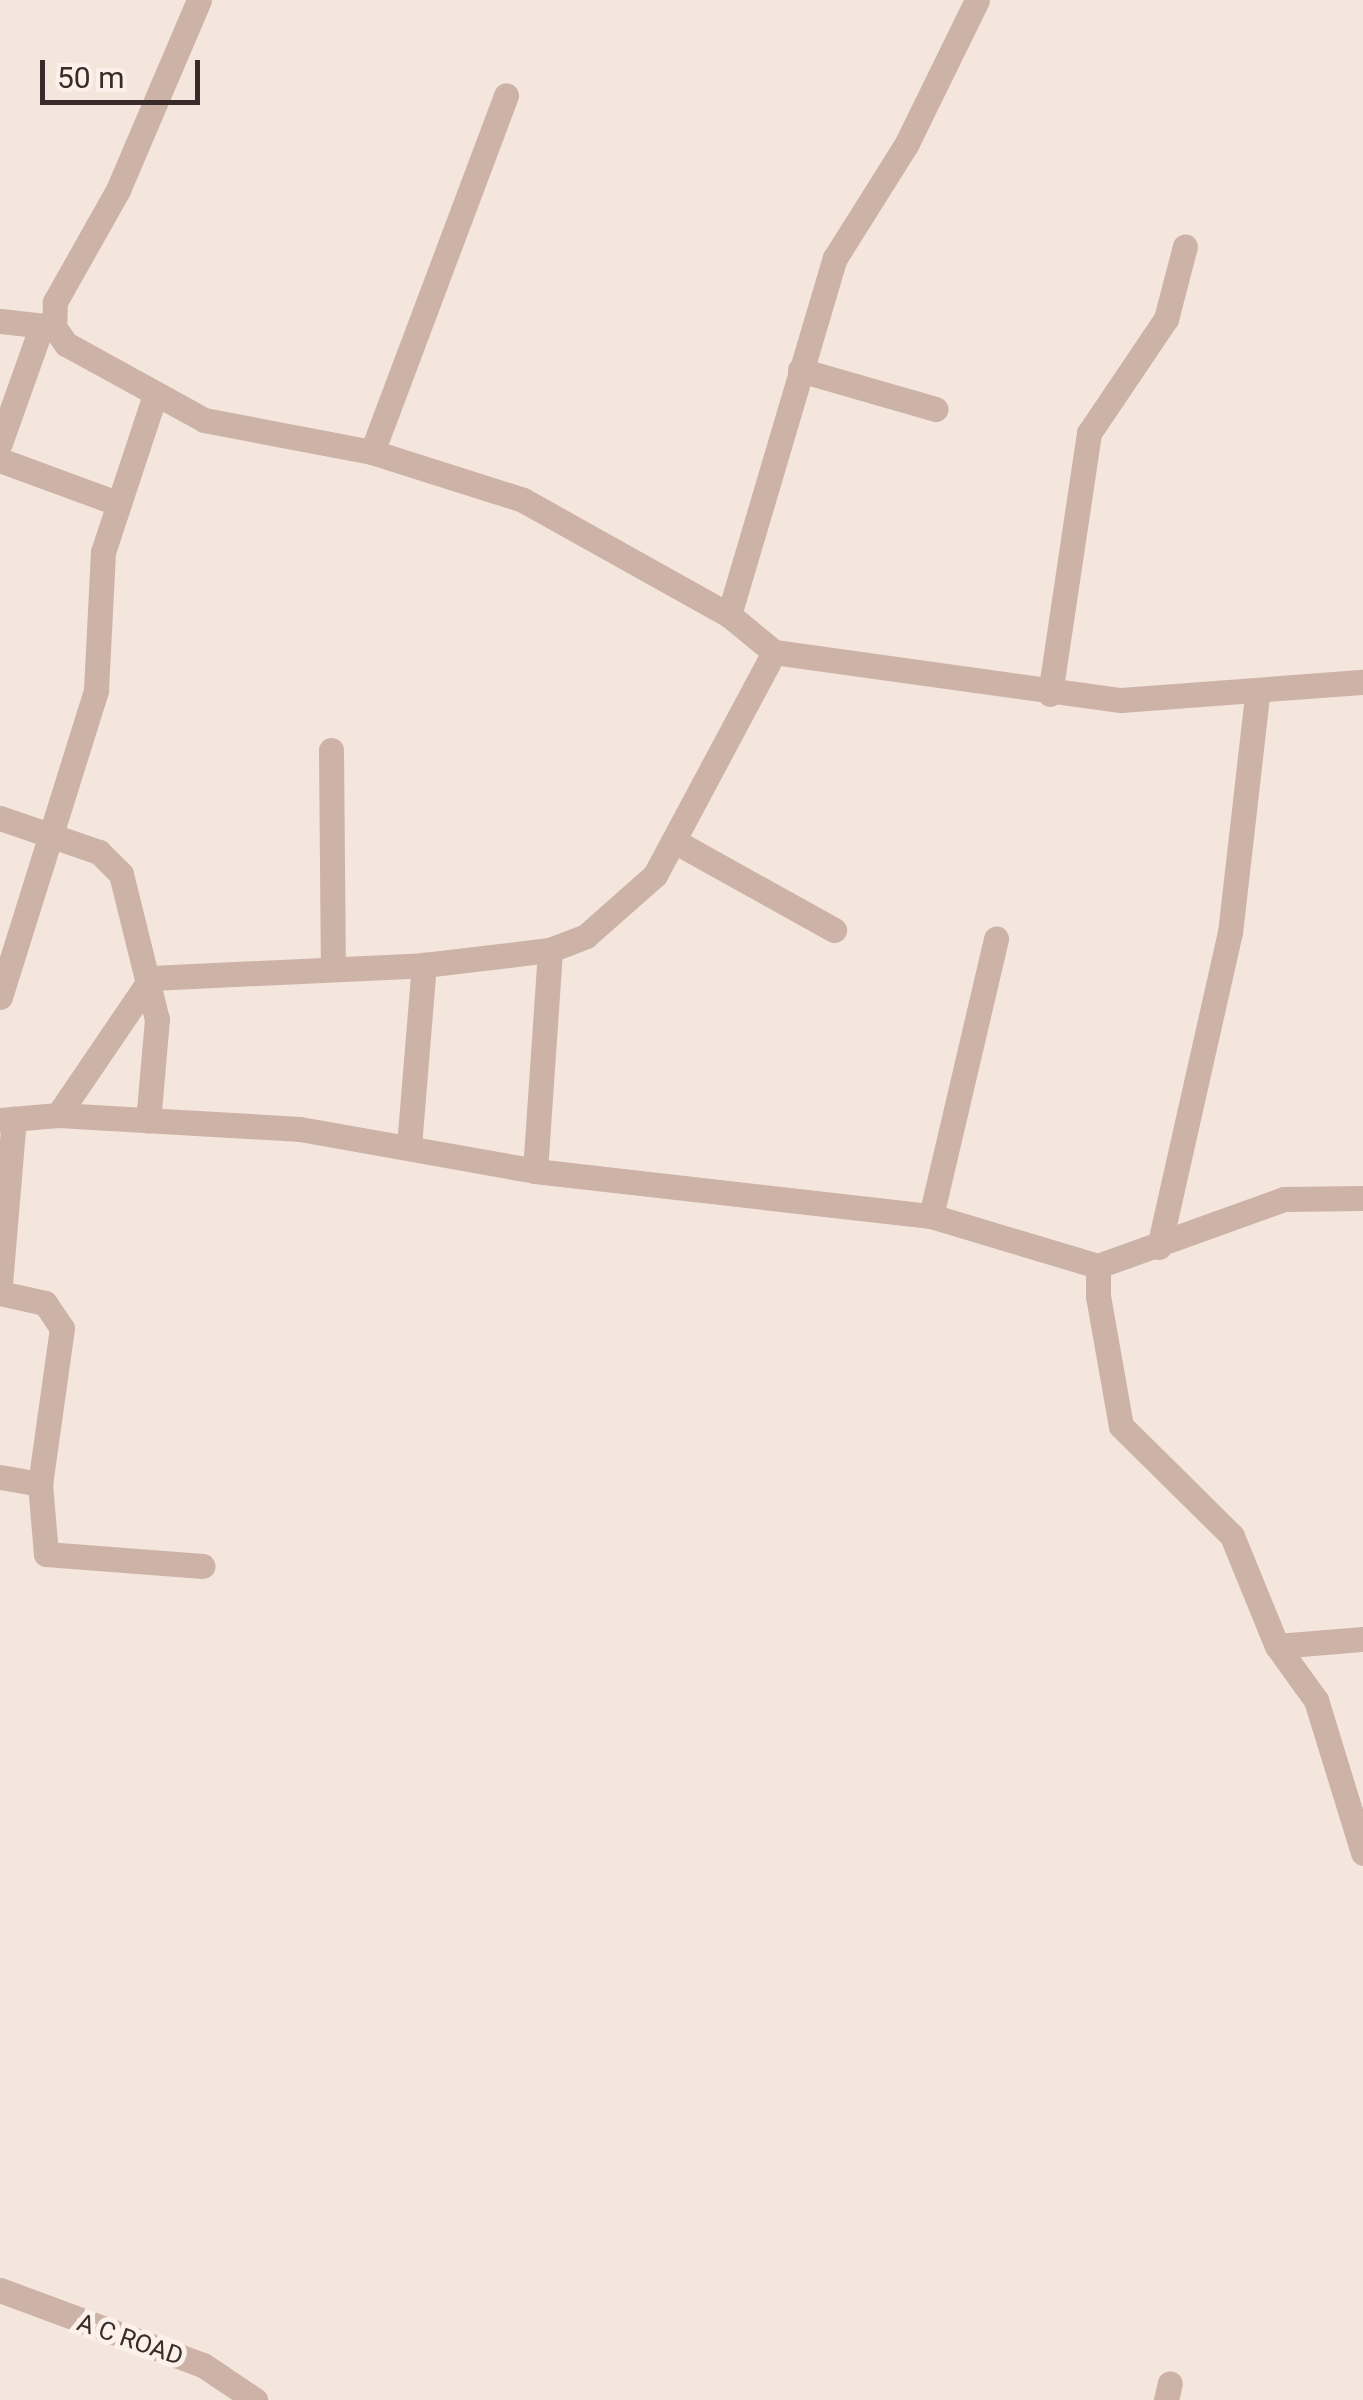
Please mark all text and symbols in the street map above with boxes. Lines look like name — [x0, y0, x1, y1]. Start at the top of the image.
scale bar — [45, 40, 205, 102]
text: 50 m — [57, 60, 124, 95]
street label: A C ROAD — [73, 2308, 187, 2372]

